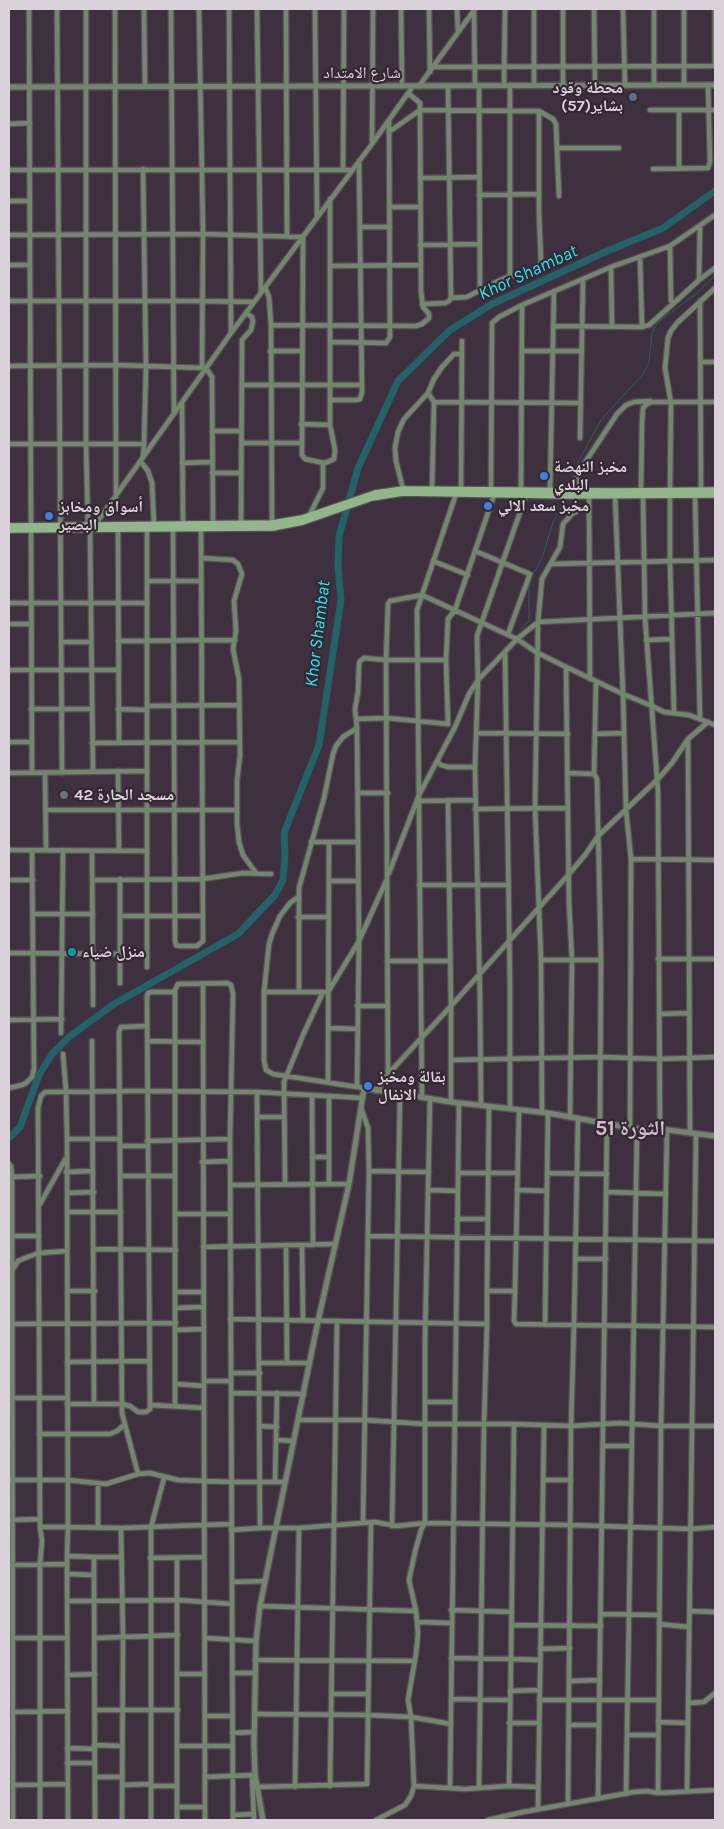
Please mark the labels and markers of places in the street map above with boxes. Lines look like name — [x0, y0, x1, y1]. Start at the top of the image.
place label: محطة وقود بشاير(57) — [553, 78, 623, 116]
marker: محطة وقود بشاير(57) — [627, 91, 639, 103]
place label: مخبز النهضة البلدي — [554, 457, 627, 495]
marker: مخبز النهضة البلدي — [538, 470, 550, 482]
place label: مخبز سعد الالي — [498, 496, 589, 516]
place label: أسواق ومخابز البصير — [59, 497, 143, 535]
marker: مخبز سعد الالي — [482, 500, 494, 512]
marker: أسواق ومخابز البصير — [43, 510, 55, 522]
place label: مسجد الحارة 42 — [74, 785, 174, 805]
marker: مسجد الحارة 42 — [58, 789, 70, 801]
place label: منزل ضياء — [82, 942, 145, 962]
marker: منزل ضياء — [66, 946, 78, 958]
place label: بقالة ومخبز الانفال — [378, 1067, 446, 1105]
marker: بقالة ومخبز الانفال — [362, 1080, 374, 1092]

